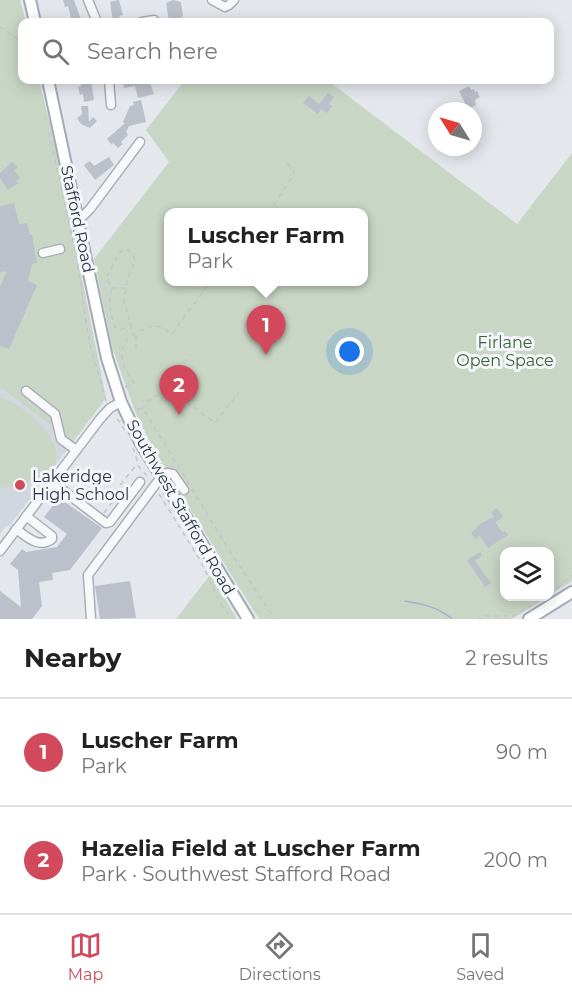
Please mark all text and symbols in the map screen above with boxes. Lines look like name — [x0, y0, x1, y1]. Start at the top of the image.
search box — [18, 18, 554, 84]
icon: search — [39, 35, 72, 68]
text: Search here — [87, 38, 218, 65]
north arrow — [428, 102, 482, 156]
street label: Stafford Road — [57, 164, 98, 275]
popup — [164, 208, 368, 286]
text: Luscher Farm — [187, 222, 345, 249]
text: Park — [187, 249, 233, 273]
pin: 1 — [246, 306, 286, 355]
park label: Firlane Open Space — [456, 333, 554, 370]
your location — [335, 337, 364, 366]
pin: 2 — [160, 366, 198, 415]
street label: Southwest Stafford Road — [123, 416, 239, 598]
place label: Lakeridge High School — [32, 467, 129, 504]
marker: Lakeridge High School — [13, 478, 27, 492]
map controls — [500, 547, 554, 601]
button: layers — [500, 547, 554, 601]
text: Nearby — [24, 642, 121, 674]
text: 2 results — [465, 646, 548, 670]
text: Luscher Farm — [81, 727, 239, 754]
text: 1 — [40, 740, 47, 764]
text: 90 m — [496, 740, 548, 764]
text: Park — [81, 754, 127, 778]
text: Hazelia Field at Luscher Farm — [81, 835, 421, 862]
text: 2 — [38, 848, 49, 872]
text: 200 m — [484, 848, 548, 872]
text: Park · Southwest Stafford Road — [81, 862, 391, 886]
tab: Map — [68, 929, 103, 984]
tab: Directions — [239, 929, 321, 984]
tab: Saved — [456, 929, 504, 984]

